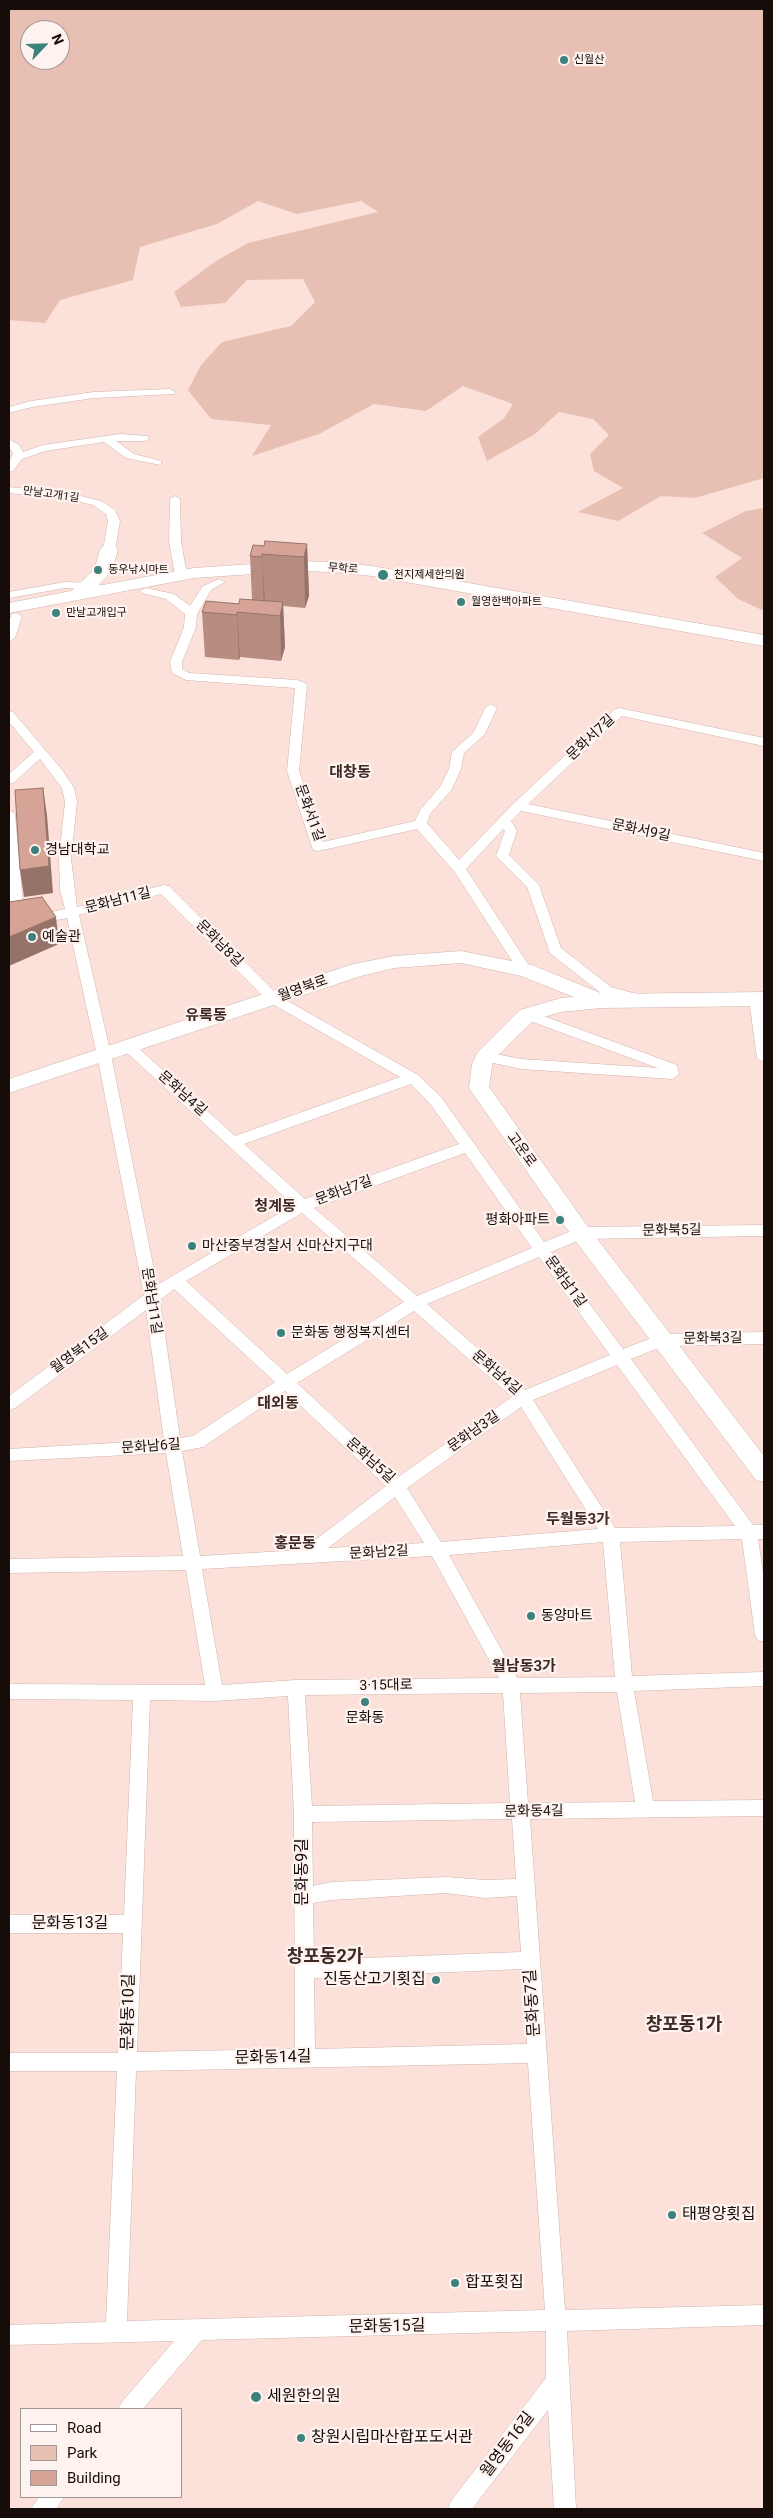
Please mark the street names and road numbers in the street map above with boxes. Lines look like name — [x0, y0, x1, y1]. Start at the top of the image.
street label: 만날고개1길 — [22, 485, 80, 505]
street label: 무학로 — [327, 561, 359, 577]
street label: 문화서7길 — [564, 712, 618, 764]
street label: 문화서1길 — [291, 782, 327, 844]
street label: 문화서9길 — [610, 817, 672, 845]
street label: 문화남11길 — [83, 885, 153, 917]
street label: 문화남8길 — [192, 917, 246, 971]
street label: 월영북로 — [276, 972, 330, 1006]
street label: 문화남4길 — [154, 1068, 210, 1120]
street label: 고운로 — [503, 1129, 539, 1171]
street label: 문화남7길 — [313, 1173, 375, 1209]
street label: 문화북5길 — [642, 1222, 702, 1240]
street label: 문화남1길 — [541, 1253, 589, 1311]
street label: 문화남11길 — [137, 1266, 165, 1336]
street label: 월영북15길 — [48, 1324, 112, 1378]
street label: 문화북3길 — [683, 1330, 743, 1348]
street label: 문화남4길 — [468, 1347, 524, 1399]
street label: 문화남3길 — [445, 1408, 503, 1456]
street label: 문화남5길 — [342, 1435, 398, 1487]
street label: 문화남6길 — [121, 1437, 181, 1457]
street label: 문화남2길 — [349, 1543, 409, 1563]
street label: 3·15대로 — [359, 1677, 413, 1695]
street label: 문화동4길 — [504, 1803, 564, 1821]
street label: 문화동9길 — [293, 1838, 313, 1906]
street label: 문화동13길 — [32, 1914, 108, 1934]
street label: 문화동7길 — [521, 1968, 545, 2038]
street label: 문화동10길 — [119, 1973, 139, 2051]
street label: 문화동14길 — [234, 2048, 312, 2068]
street label: 문화동15길 — [348, 2317, 426, 2337]
street label: 월영동16길 — [477, 2409, 539, 2481]

